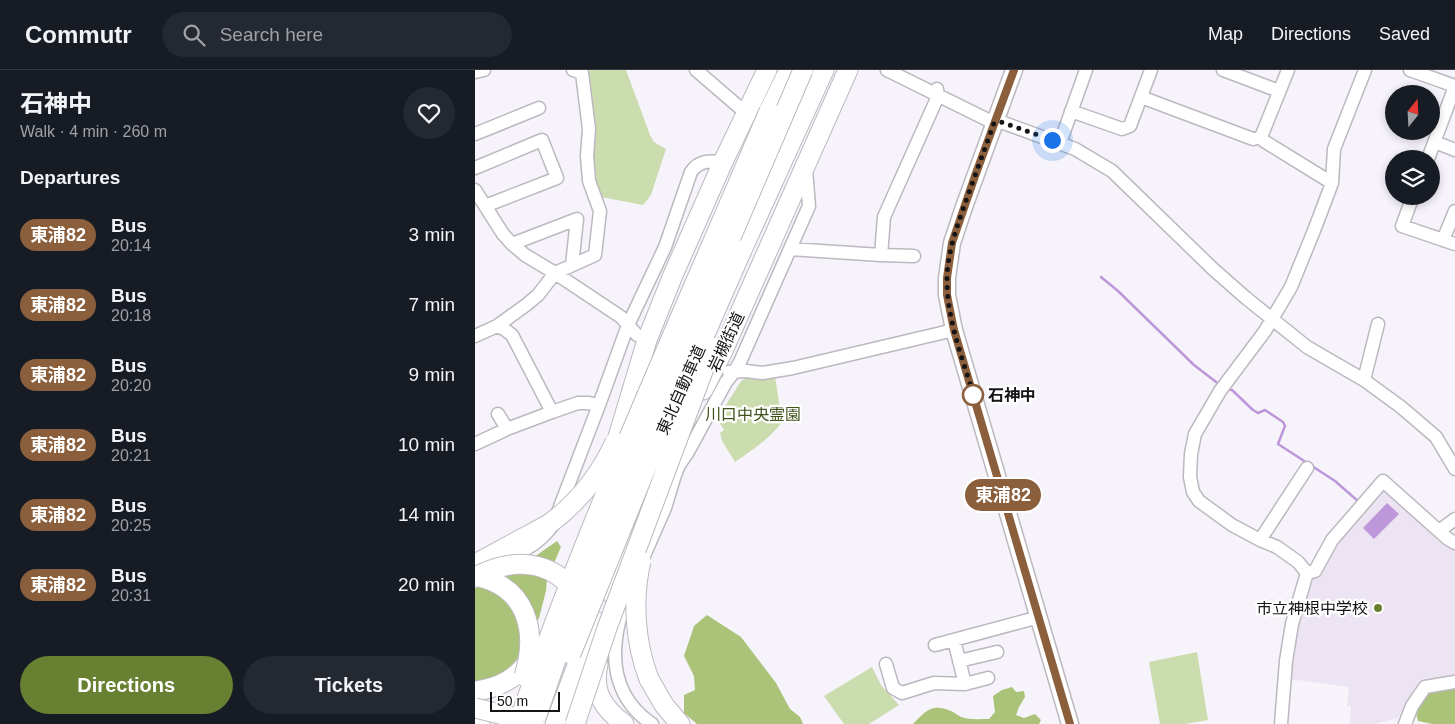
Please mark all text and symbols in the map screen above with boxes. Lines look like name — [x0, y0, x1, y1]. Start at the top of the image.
search box — [162, 12, 512, 57]
text: Commutr — [25, 21, 132, 48]
icon: search — [180, 21, 208, 49]
text: Search here — [220, 24, 323, 45]
text: Map — [1208, 24, 1243, 44]
text: Directions — [1271, 24, 1351, 44]
text: Saved — [1379, 24, 1430, 44]
north arrow — [1385, 85, 1440, 140]
map controls — [1385, 85, 1440, 205]
button: heart — [403, 87, 455, 139]
text: 石神中 — [20, 90, 92, 117]
text: Walk · 4 min · 260 m — [20, 123, 167, 140]
your location — [1040, 128, 1065, 153]
button: layers — [1385, 150, 1440, 205]
text: Departures — [20, 167, 120, 188]
text: Bus — [111, 215, 147, 236]
text: 3 min — [409, 224, 455, 245]
text: 東浦82 — [30, 225, 86, 245]
text: 20:14 — [111, 237, 151, 254]
text: Bus — [111, 285, 147, 306]
text: 7 min — [409, 294, 455, 315]
text: 東浦82 — [30, 295, 86, 315]
text: 20:18 — [111, 307, 151, 324]
street label: 岩槻街道 — [705, 309, 747, 375]
street label: 東北自動車道 — [654, 343, 708, 437]
text: Bus — [111, 355, 147, 376]
text: 9 min — [409, 364, 455, 385]
text: 東浦82 — [30, 365, 86, 385]
text: 20:20 — [111, 377, 151, 394]
marker: 石神中 — [962, 384, 984, 406]
place label: 石神中 — [988, 386, 1036, 404]
park label: 川口中央霊園 — [705, 406, 801, 423]
text: Bus — [111, 425, 147, 446]
text: 10 min — [398, 434, 455, 455]
text: 東浦82 — [30, 435, 86, 455]
text: 20:21 — [111, 447, 151, 464]
line badge: 東浦82 — [968, 479, 1038, 511]
text: 東浦82 — [975, 485, 1031, 505]
text: Bus — [111, 495, 147, 516]
text: 14 min — [398, 504, 455, 525]
text: 東浦82 — [30, 505, 86, 525]
text: 20:25 — [111, 517, 151, 534]
text: Bus — [111, 565, 147, 586]
text: 20 min — [398, 574, 455, 595]
text: 東浦82 — [30, 575, 86, 595]
text: 20:31 — [111, 587, 151, 604]
place label: 市立神根中学校 — [1256, 600, 1368, 617]
marker: 市立神根中学校 — [1372, 602, 1384, 614]
button: Directions — [20, 656, 233, 714]
button: Tickets — [243, 656, 455, 714]
scale bar — [490, 689, 560, 712]
text: 50 m — [497, 693, 528, 709]

